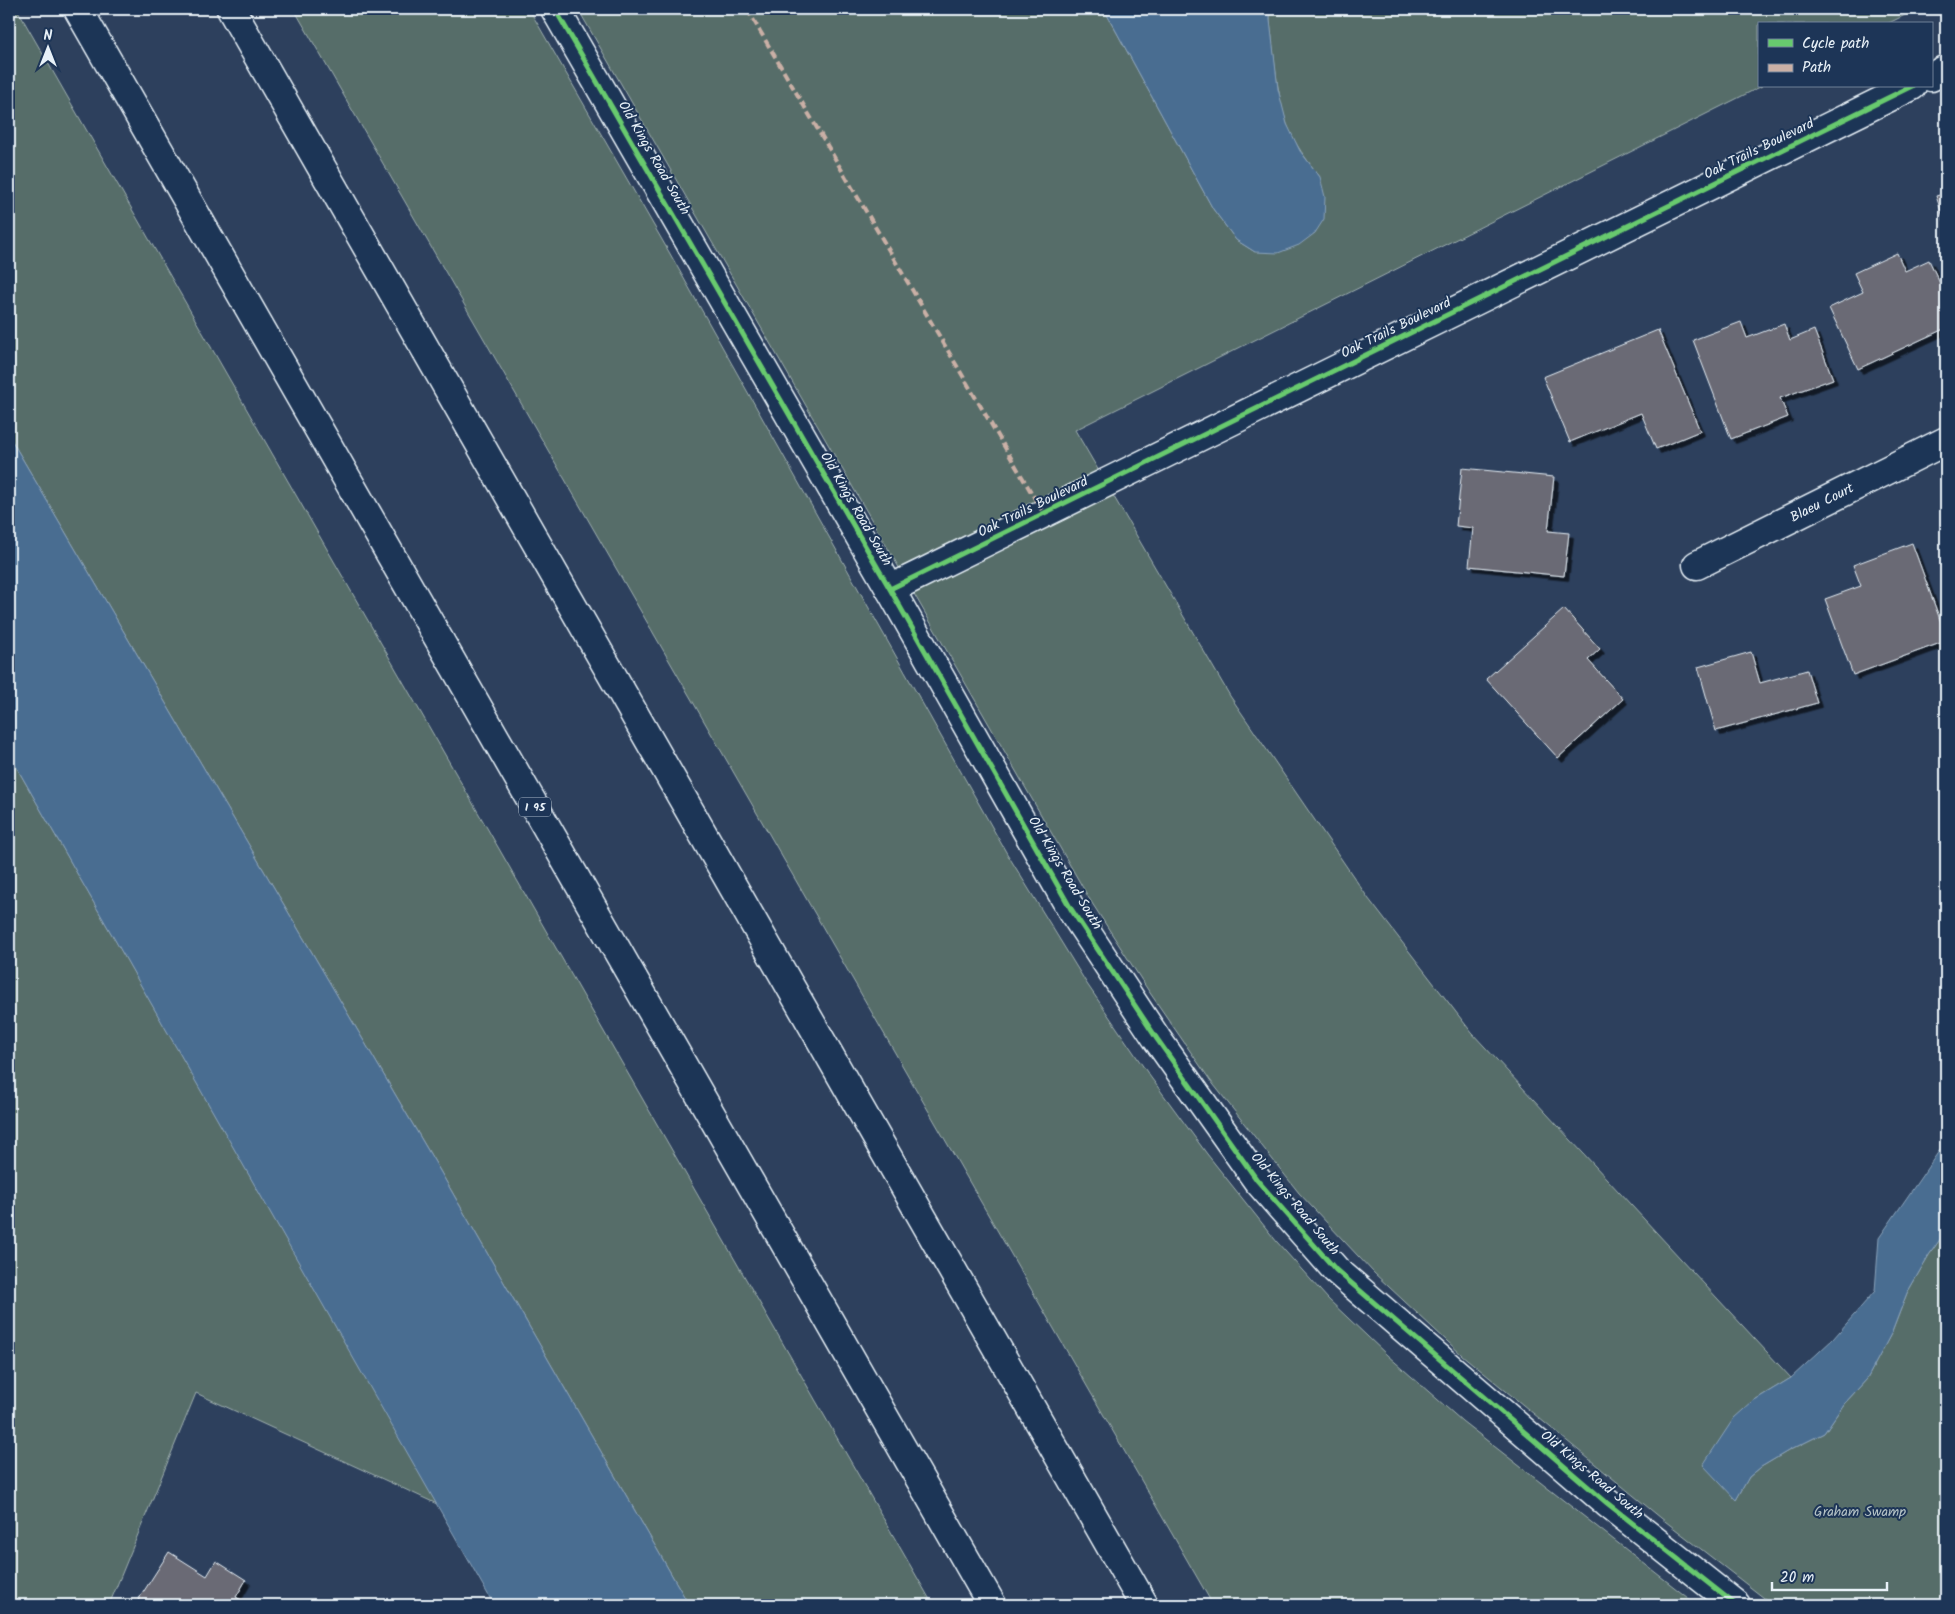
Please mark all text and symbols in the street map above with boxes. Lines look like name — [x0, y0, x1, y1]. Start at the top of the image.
north arrow — [22, 22, 72, 72]
legend — [1758, 22, 1932, 88]
text: N — [44, 25, 53, 47]
text: Cycle path — [1802, 32, 1869, 56]
text: Path — [1802, 56, 1831, 80]
street label: Old Kings Road South — [612, 97, 696, 219]
street label: Oak Trails Boulevard — [1700, 112, 1819, 185]
street label: Oak Trails Boulevard — [1337, 291, 1456, 364]
street label: Old Kings Road South — [814, 448, 898, 570]
street label: Oak Trails Boulevard — [974, 470, 1093, 543]
street label: Blaeu Court — [1786, 477, 1858, 528]
road number: I 95 — [519, 798, 551, 816]
street label: Old Kings Road South — [1022, 812, 1108, 934]
street label: Old Kings Road South — [1245, 1148, 1345, 1260]
street label: Old Kings Road South — [1536, 1425, 1648, 1525]
park label: Graham Swamp — [1814, 1501, 1906, 1523]
scale bar — [1772, 1559, 1888, 1591]
text: 20 m — [1780, 1566, 1814, 1590]

